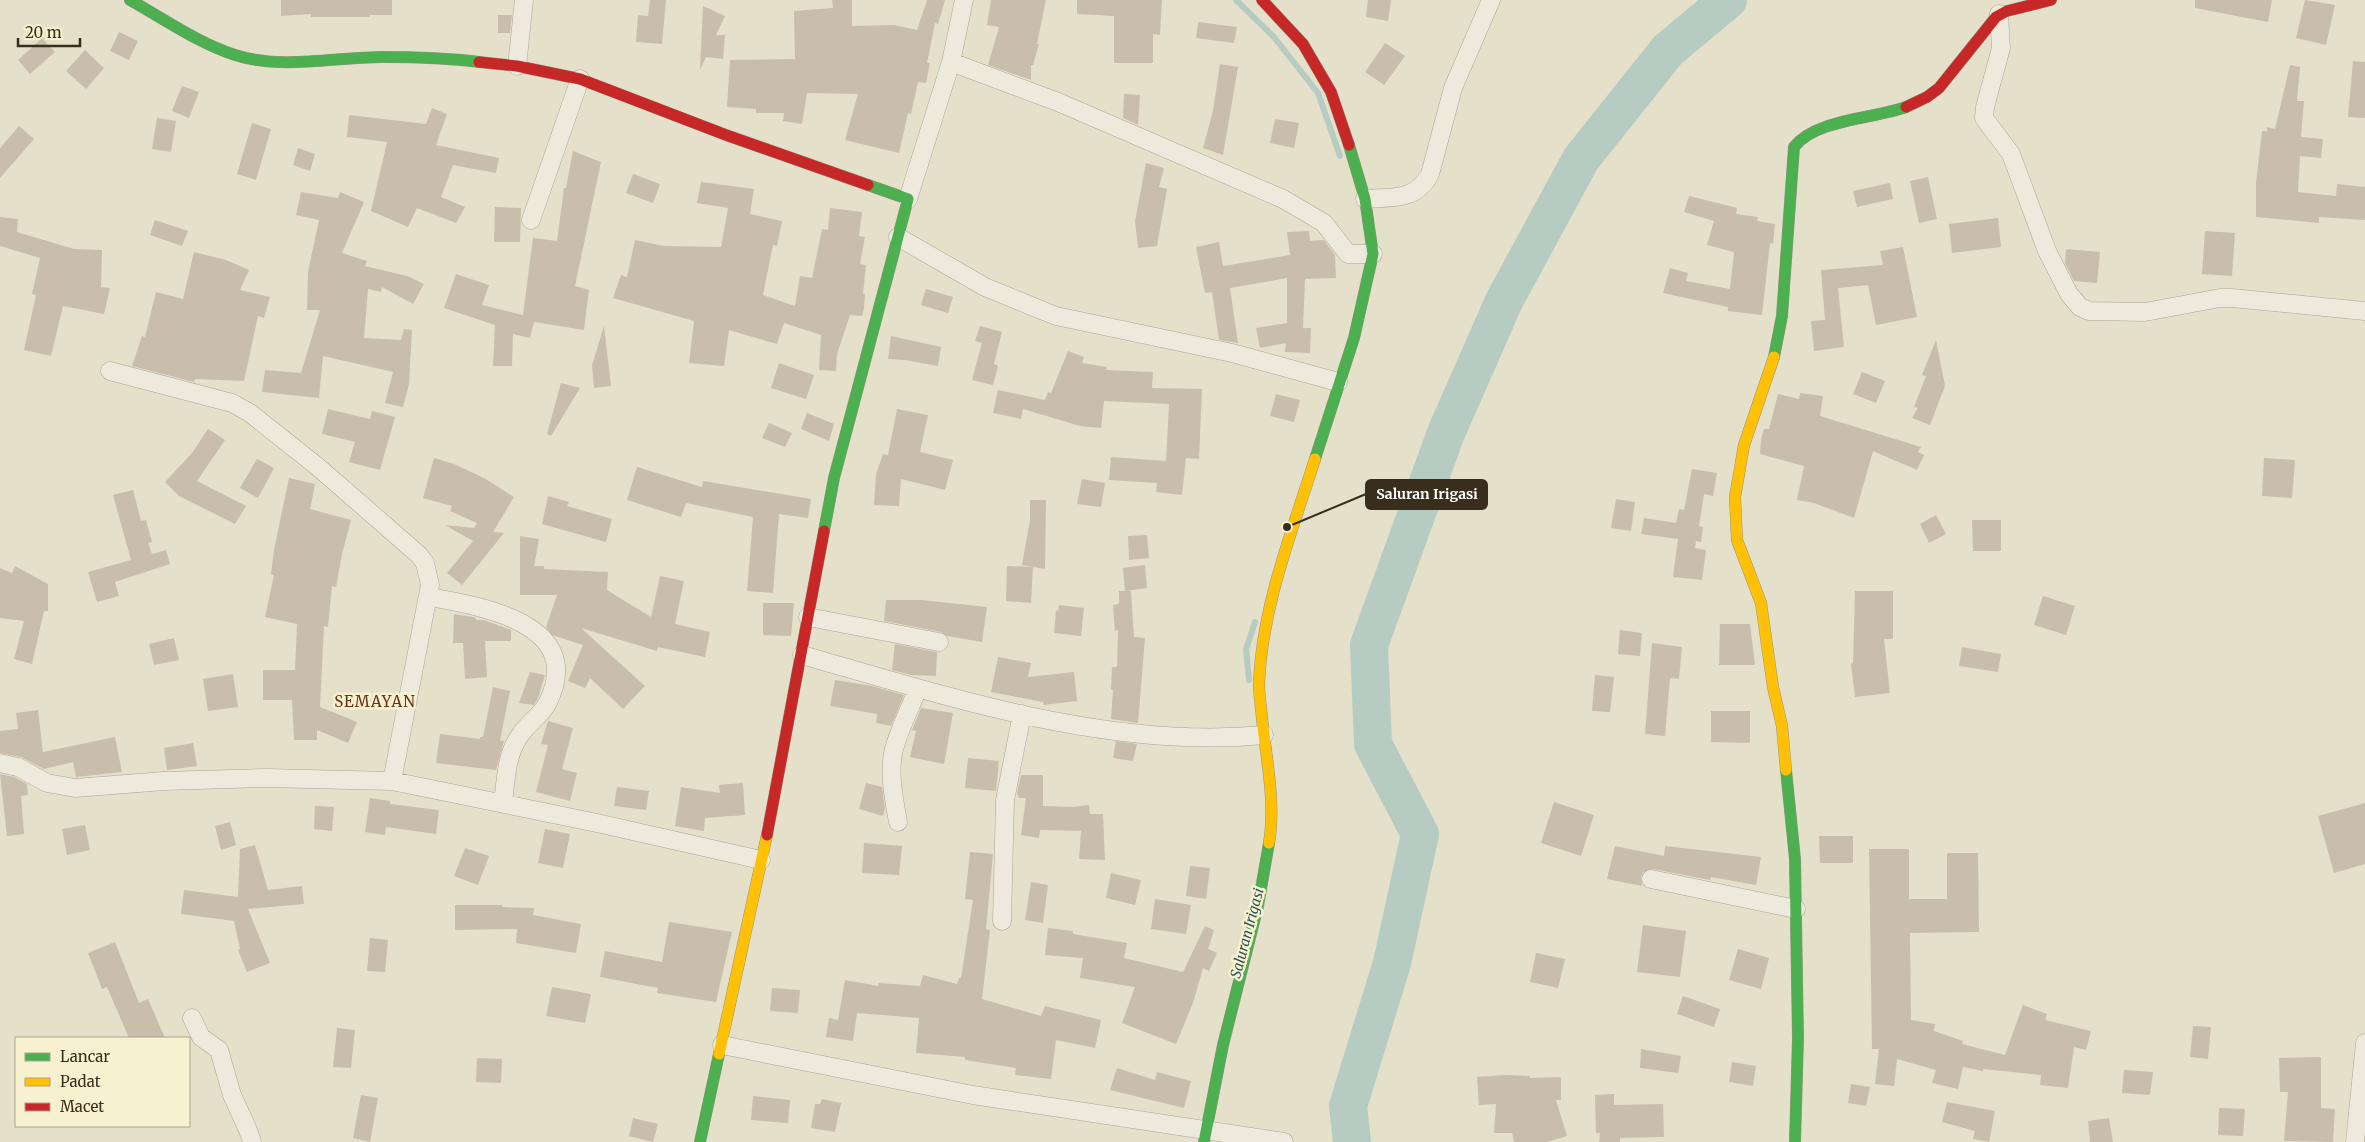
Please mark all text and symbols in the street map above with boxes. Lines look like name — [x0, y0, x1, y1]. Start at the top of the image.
scale bar — [18, 15, 80, 47]
text: 20 m — [25, 23, 62, 42]
callout: Saluran Irigasi — [1366, 480, 1487, 509]
text: Saluran Irigasi — [1376, 485, 1478, 503]
district label: SEMAYAN — [334, 692, 416, 711]
water label: Saluran Irigasi — [1226, 886, 1268, 980]
legend — [15, 1037, 190, 1127]
text: Lancar — [60, 1047, 110, 1066]
text: Padat — [60, 1072, 101, 1091]
text: Macet — [60, 1097, 104, 1116]

